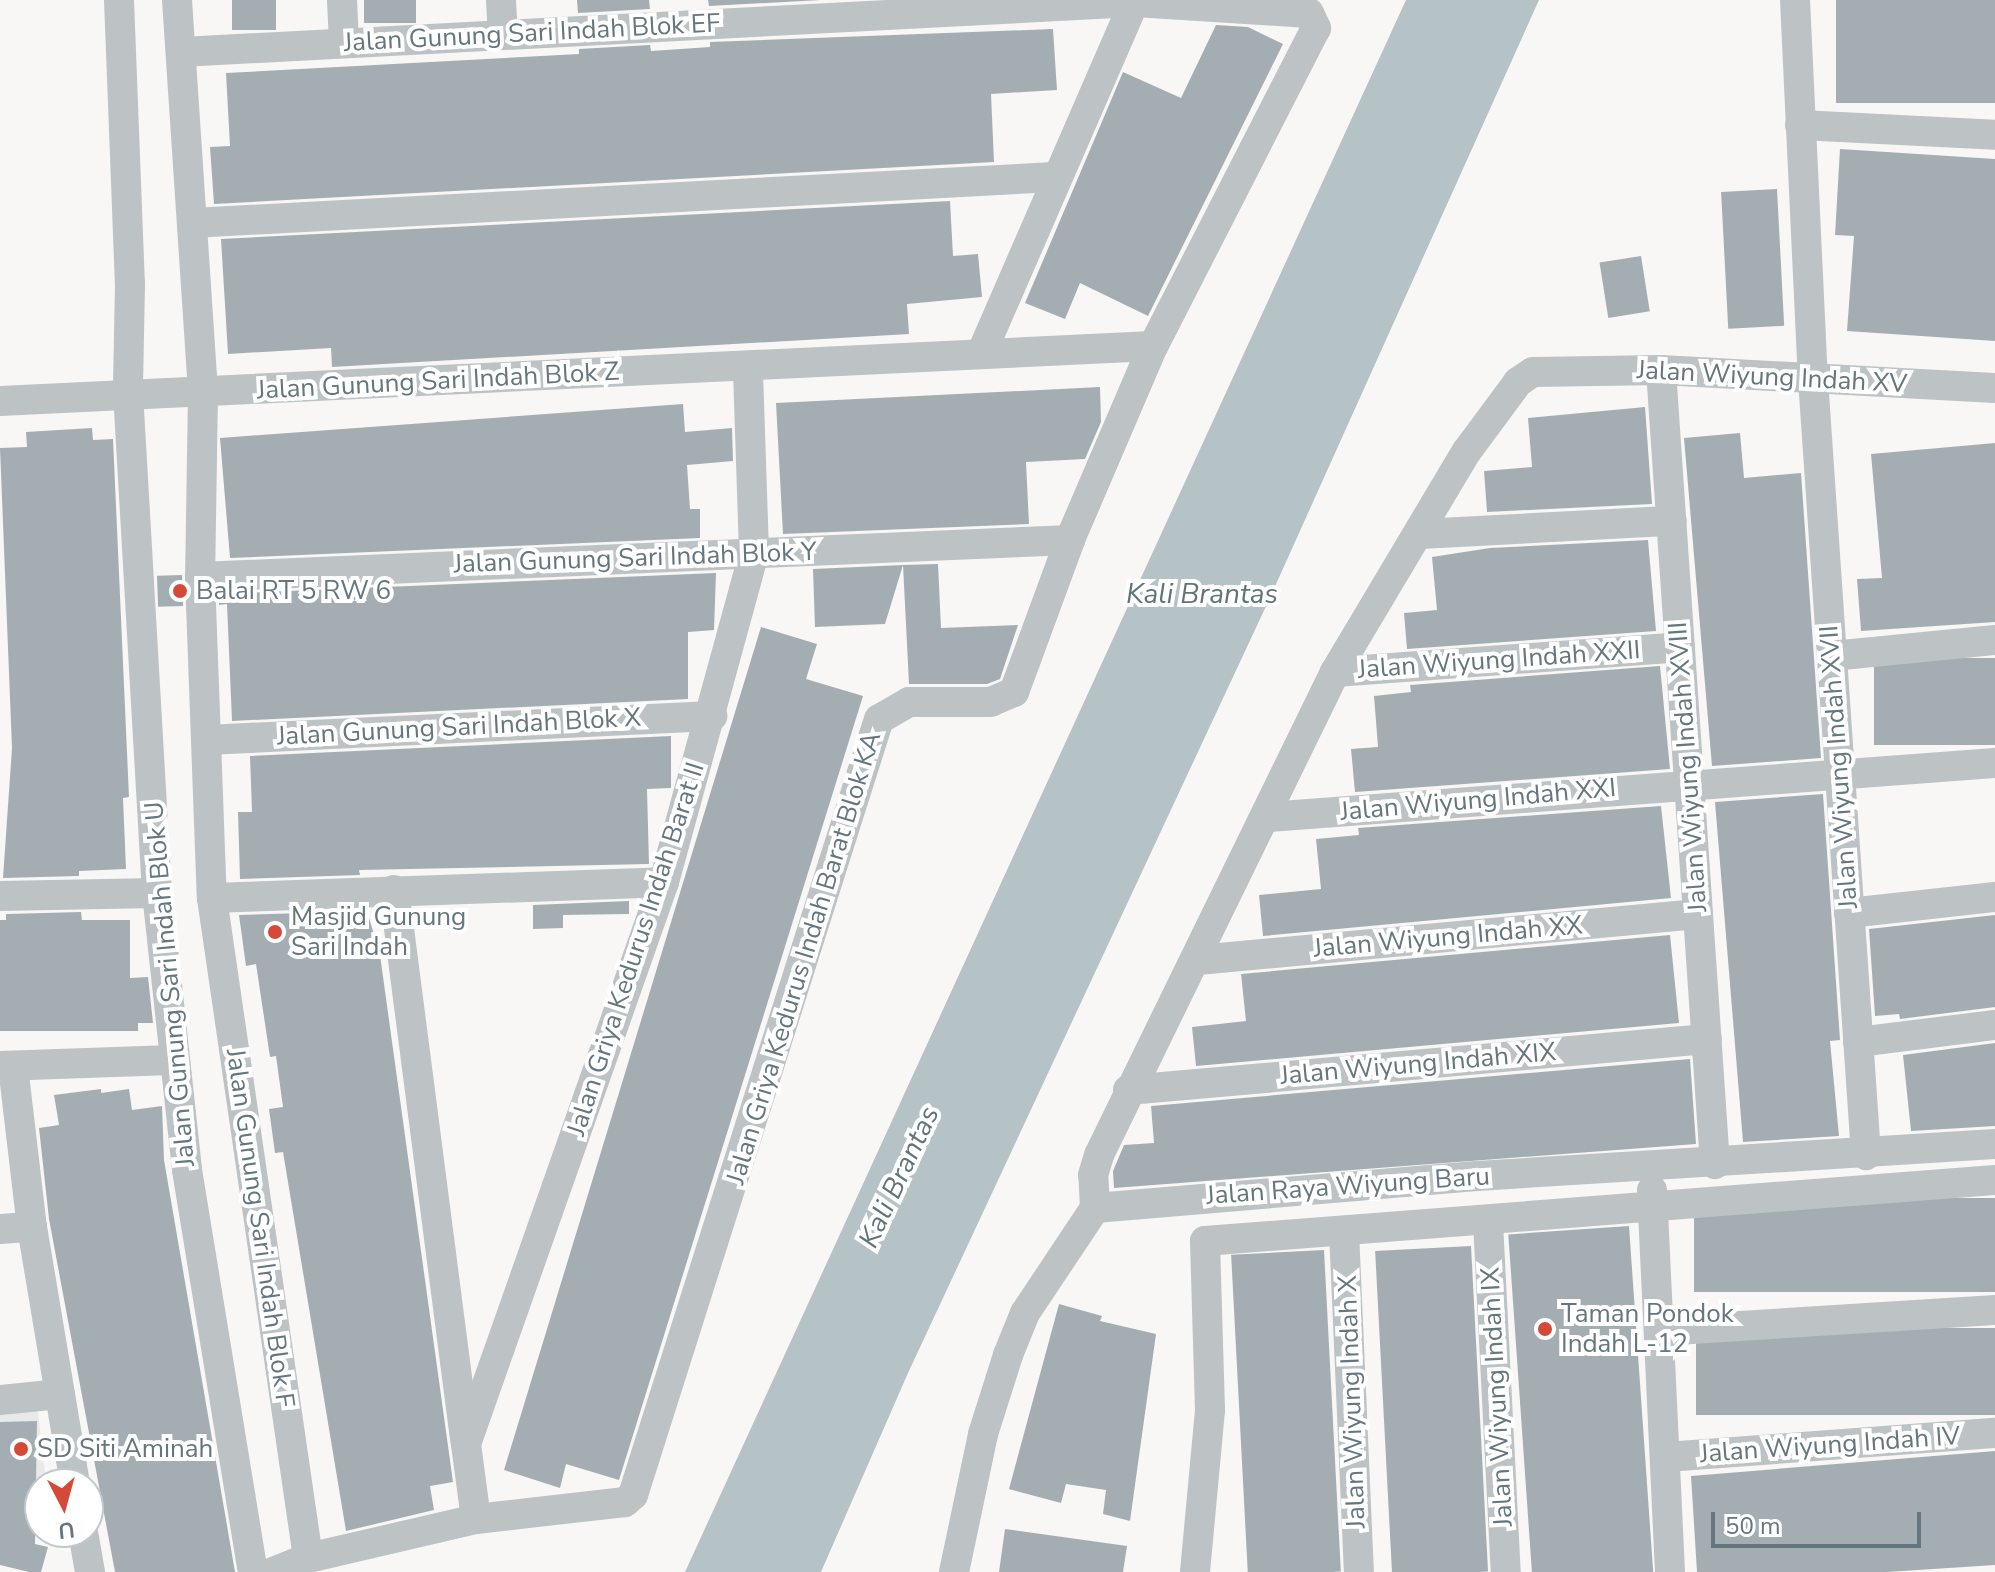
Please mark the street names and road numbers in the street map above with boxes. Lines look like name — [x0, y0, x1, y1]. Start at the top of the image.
street label: Jalan Gunung Sari Indah Blok EF — [343, 8, 721, 58]
street label: Jalan Wiyung Indah XV — [1636, 354, 1908, 400]
street label: Jalan Gunung Sari Indah Blok Z — [256, 356, 620, 406]
street label: Jalan Gunung Sari Indah Blok Y — [453, 536, 817, 580]
street label: Jalan Wiyung Indah XVIII — [1662, 621, 1714, 913]
street label: Jalan Wiyung Indah XVII — [1814, 624, 1864, 910]
street label: Jalan Wiyung Indah XXII — [1357, 635, 1641, 685]
street label: Jalan Gunung Sari Indah Blok X — [276, 702, 642, 752]
street label: Jalan Griya Kedurus Indah Barat Blok KA — [720, 728, 888, 1188]
street label: Jalan Griya Kedurus Indah Barat II — [561, 758, 711, 1140]
street label: Jalan Wiyung Indah XXI — [1339, 772, 1617, 828]
street label: Jalan Gunung Sari Indah Blok U — [138, 800, 202, 1168]
street label: Jalan Wiyung Indah XX — [1312, 910, 1584, 964]
street label: Jalan Wiyung Indah XIX — [1279, 1036, 1557, 1092]
street label: Jalan Gunung Sari Indah Blok F — [219, 1047, 301, 1409]
street label: Jalan Raya Wiyung Baru — [1205, 1161, 1491, 1211]
street label: Jalan Wiyung Indah IX — [1475, 1266, 1519, 1528]
street label: Jalan Wiyung Indah X — [1332, 1275, 1372, 1529]
street label: Jalan Wiyung Indah IV — [1699, 1420, 1961, 1470]

